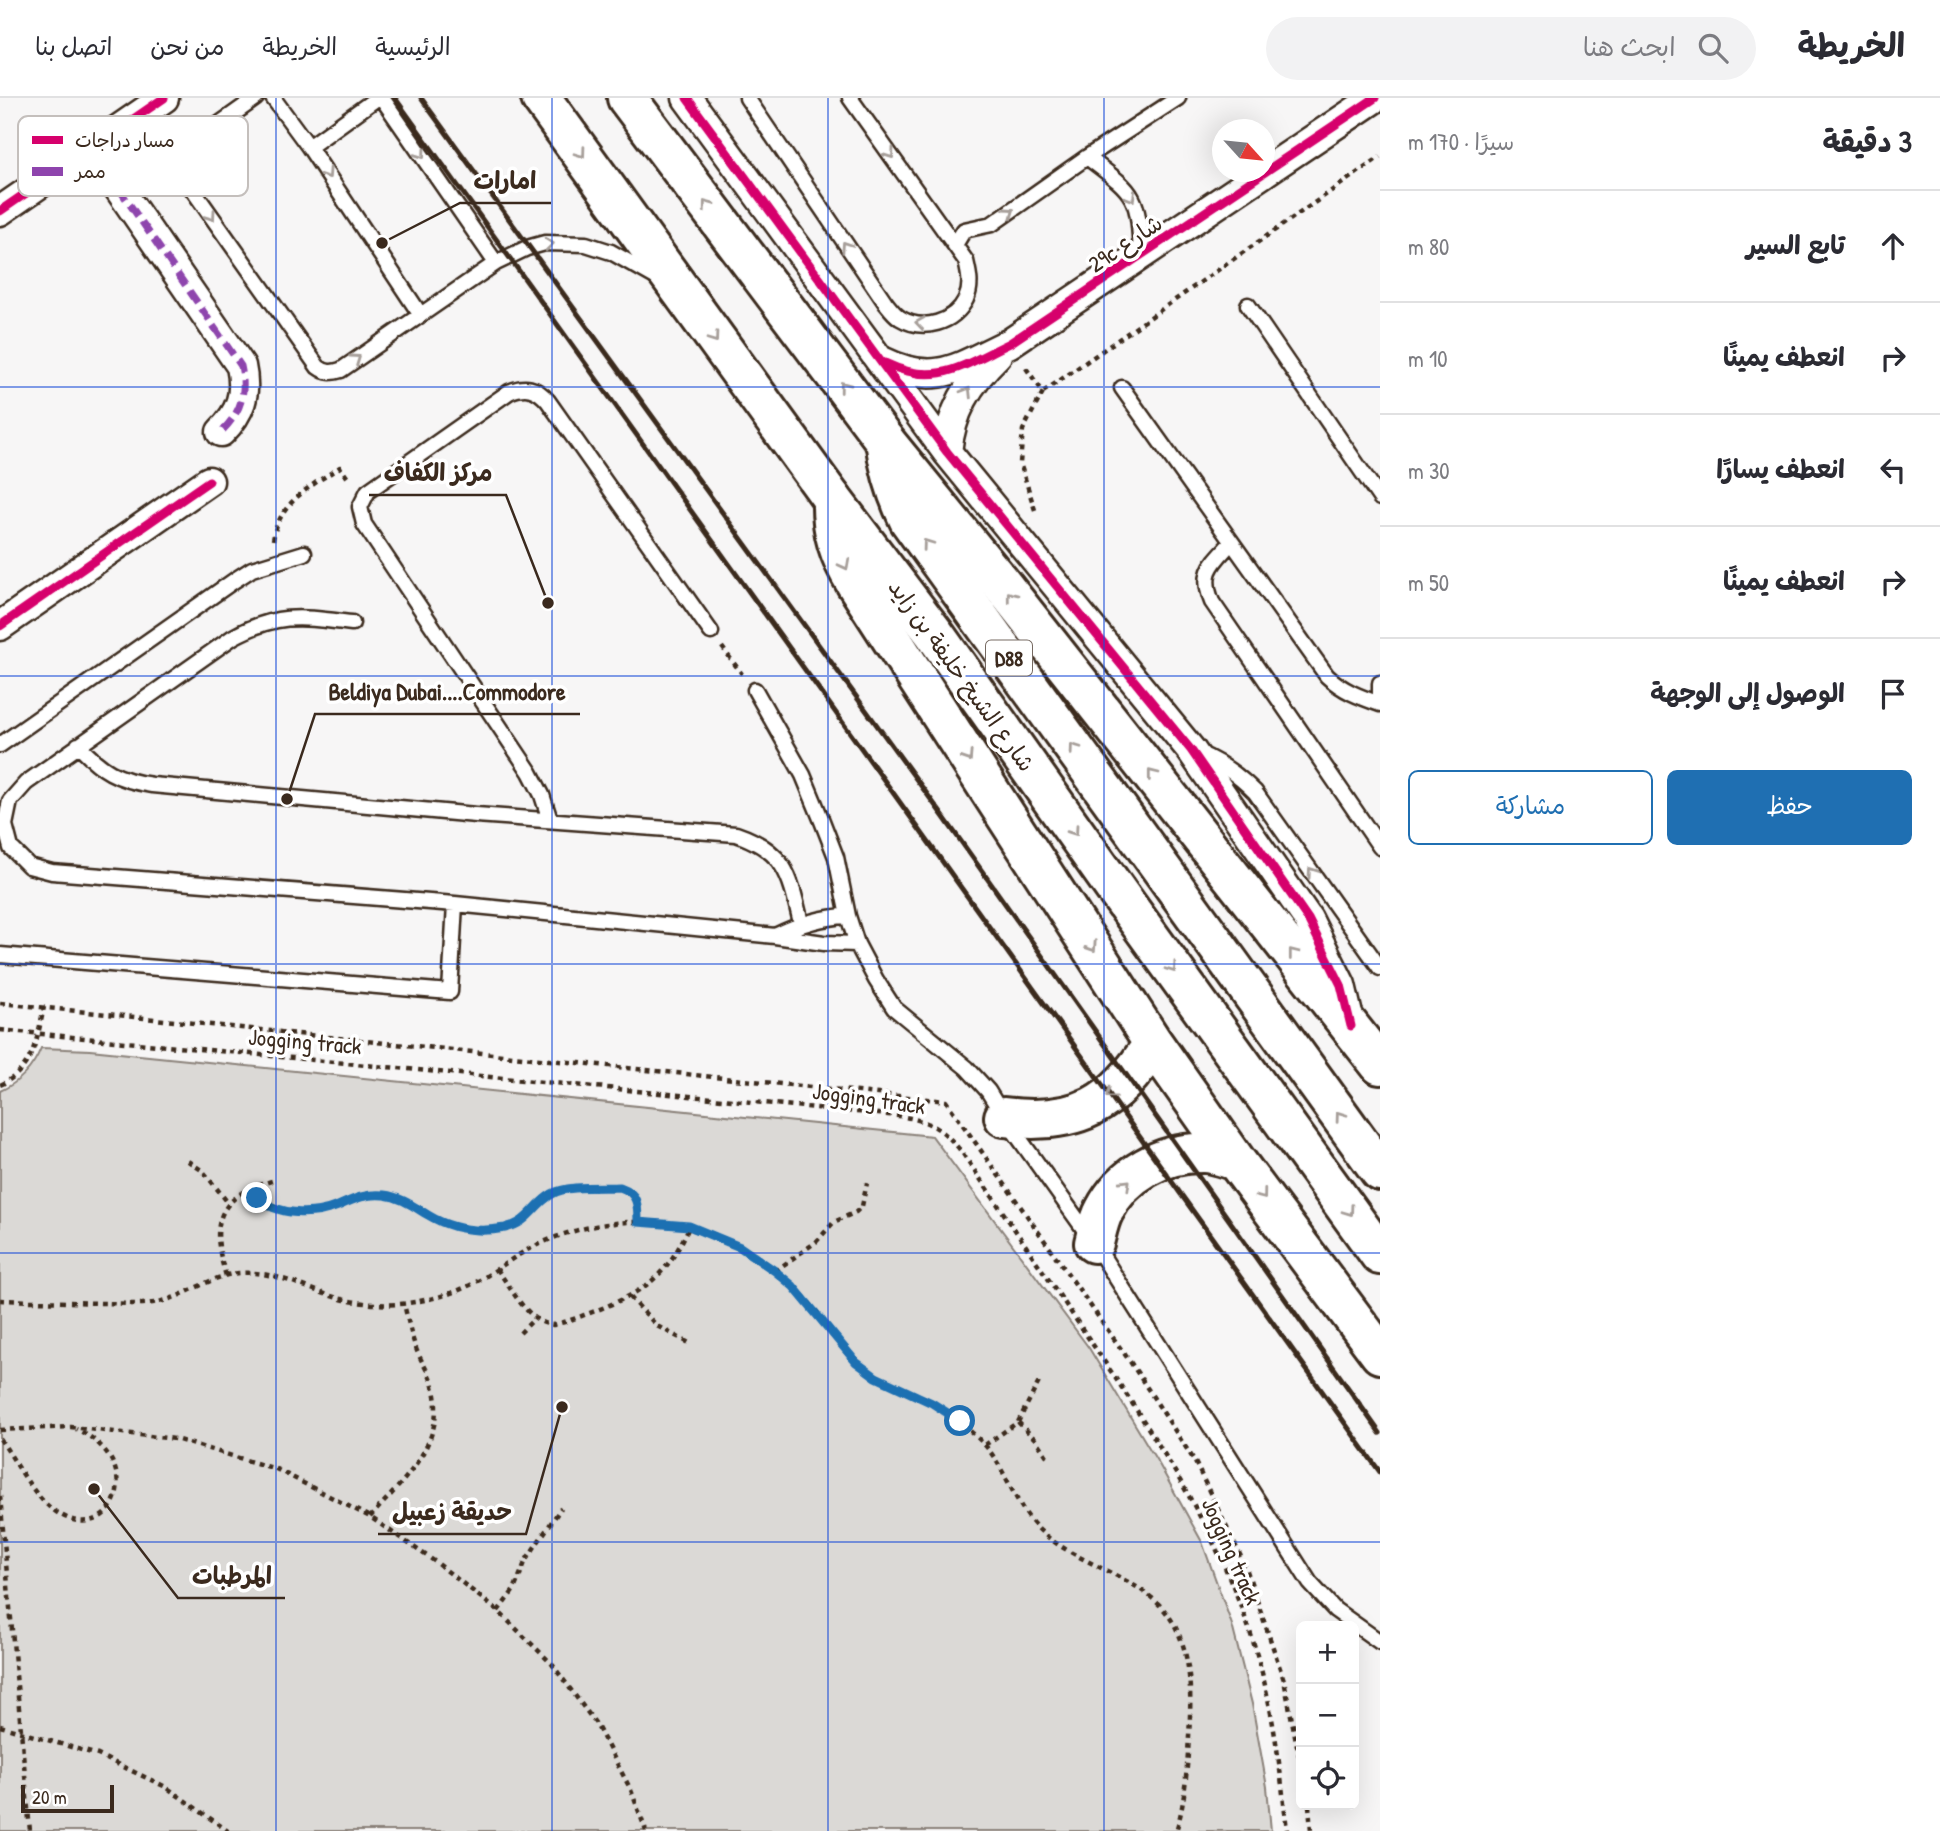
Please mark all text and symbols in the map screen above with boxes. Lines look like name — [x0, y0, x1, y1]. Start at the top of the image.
search box — [1266, 17, 1756, 80]
text: الخريطة — [1798, 23, 1905, 67]
text: ابحث هنا — [1583, 29, 1676, 64]
icon: search — [1694, 29, 1732, 67]
text: اتصل بنا — [35, 30, 112, 62]
text: من نحن — [150, 30, 224, 62]
text: الخريطة — [262, 30, 337, 62]
text: الرئيسية — [375, 30, 451, 62]
legend — [18, 116, 248, 196]
north arrow — [1212, 119, 1275, 182]
text: 3 دقيقة — [1822, 121, 1912, 161]
text: سيرًا · 170 m — [1408, 126, 1514, 157]
text: مسار دراجات — [75, 127, 175, 153]
one-way arrow — [573, 145, 585, 158]
one-way arrow — [413, 146, 425, 159]
one-way arrow — [882, 146, 894, 159]
text: ممر — [73, 158, 106, 184]
callout: امارات — [460, 158, 551, 203]
text: امارات — [474, 164, 536, 196]
one-way arrow — [319, 166, 331, 179]
one-way arrow — [1123, 190, 1136, 203]
one-way arrow — [703, 200, 716, 212]
street label: 29c شارع — [1082, 207, 1169, 280]
one-way arrow — [203, 208, 216, 221]
one-way arrow — [1002, 208, 1015, 220]
text: تابع السير — [1746, 227, 1845, 262]
icon: ahead — [1874, 227, 1912, 265]
text: 80 m — [1408, 231, 1449, 262]
one-way arrow — [544, 237, 555, 252]
one-way arrow — [842, 240, 855, 253]
one-way arrow — [914, 315, 926, 330]
one-way arrow — [706, 330, 719, 342]
text: انعطف يمينًا — [1723, 339, 1845, 374]
icon: right — [1874, 339, 1912, 377]
text: 10 m — [1408, 343, 1448, 374]
one-way arrow — [348, 355, 361, 367]
one-way arrow — [840, 382, 852, 394]
one-way arrow — [959, 387, 972, 400]
callout: مركز الكفاف — [369, 450, 506, 495]
text: انعطف يسارًا — [1716, 451, 1845, 486]
icon: left — [1874, 451, 1912, 489]
text: 30 m — [1408, 455, 1450, 486]
text: مركز الكفاف — [384, 456, 492, 488]
one-way arrow — [923, 539, 935, 552]
one-way arrow — [837, 558, 850, 570]
text: انعطف يمينًا — [1723, 563, 1845, 598]
icon: right — [1874, 563, 1912, 601]
text: 50 m — [1408, 567, 1449, 598]
street label: شارع الشيخ خليفة بن زايد — [881, 572, 1042, 778]
one-way arrow — [1007, 591, 1020, 604]
road number: D88 — [986, 640, 1032, 676]
callout: Beldiya Dubai....Commodore — [315, 669, 580, 714]
text: Beldiya Dubai....Commodore — [328, 675, 566, 708]
text: الوصول إلى الوجهة — [1650, 675, 1845, 710]
icon: arrive — [1874, 675, 1912, 713]
one-way arrow — [1070, 743, 1083, 756]
one-way arrow — [959, 749, 972, 762]
one-way arrow — [1148, 770, 1161, 782]
button: مشاركة — [1408, 770, 1653, 845]
button: حفظ — [1667, 770, 1912, 845]
one-way arrow — [1066, 823, 1078, 836]
one-way arrow — [1308, 867, 1320, 880]
one-way arrow — [1083, 940, 1096, 953]
one-way arrow — [1289, 948, 1302, 960]
one-way arrow — [1164, 960, 1176, 973]
street label: Jogging track — [247, 1021, 363, 1061]
street label: Jogging track — [811, 1075, 928, 1121]
one-way arrow — [1105, 1086, 1118, 1098]
one-way arrow — [1336, 1111, 1348, 1124]
one-way arrow — [1117, 1179, 1130, 1192]
route end — [241, 1182, 272, 1213]
one-way arrow — [1254, 1188, 1266, 1200]
one-way arrow — [1341, 1204, 1353, 1216]
route start — [944, 1405, 975, 1436]
callout: حديقة زعبيل — [378, 1489, 526, 1534]
street label: Jogging track — [1195, 1493, 1269, 1610]
text: حديقة زعبيل — [392, 1495, 512, 1527]
callout: المرطبات — [178, 1553, 285, 1598]
text: المرطبات — [192, 1559, 272, 1591]
map controls — [1296, 1621, 1359, 1810]
button: + — [1296, 1621, 1359, 1684]
button: − — [1296, 1684, 1359, 1747]
button: locate — [1296, 1747, 1359, 1810]
scale bar — [21, 1782, 114, 1814]
text: 20 m — [32, 1784, 67, 1810]

